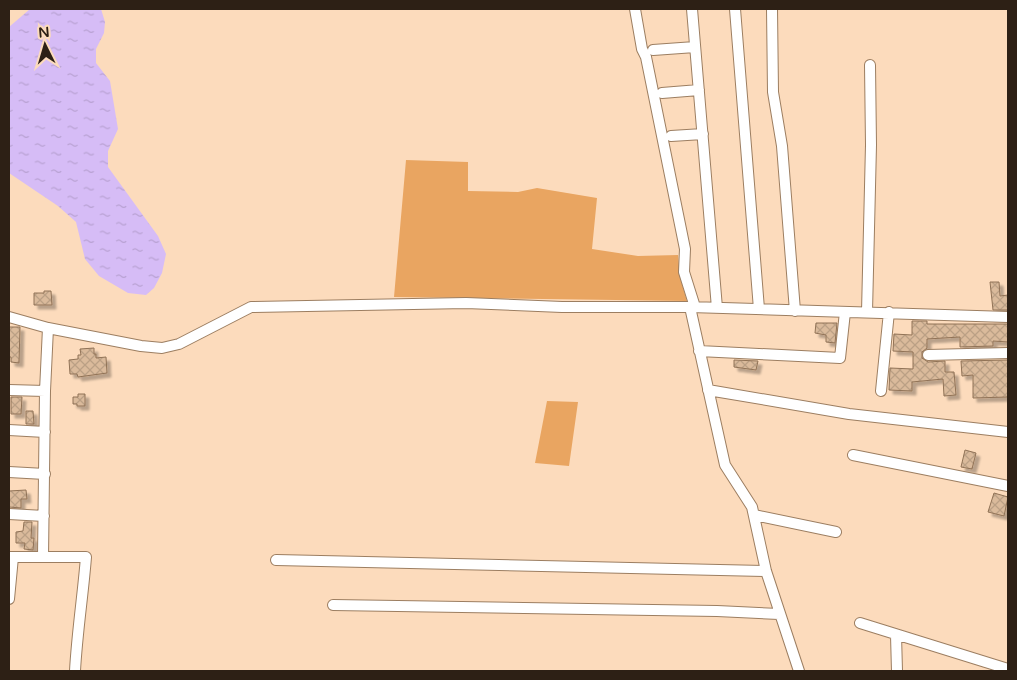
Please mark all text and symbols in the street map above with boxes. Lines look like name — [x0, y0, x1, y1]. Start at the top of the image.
north arrow — [20, 20, 70, 70]
text: N — [38, 24, 50, 42]

